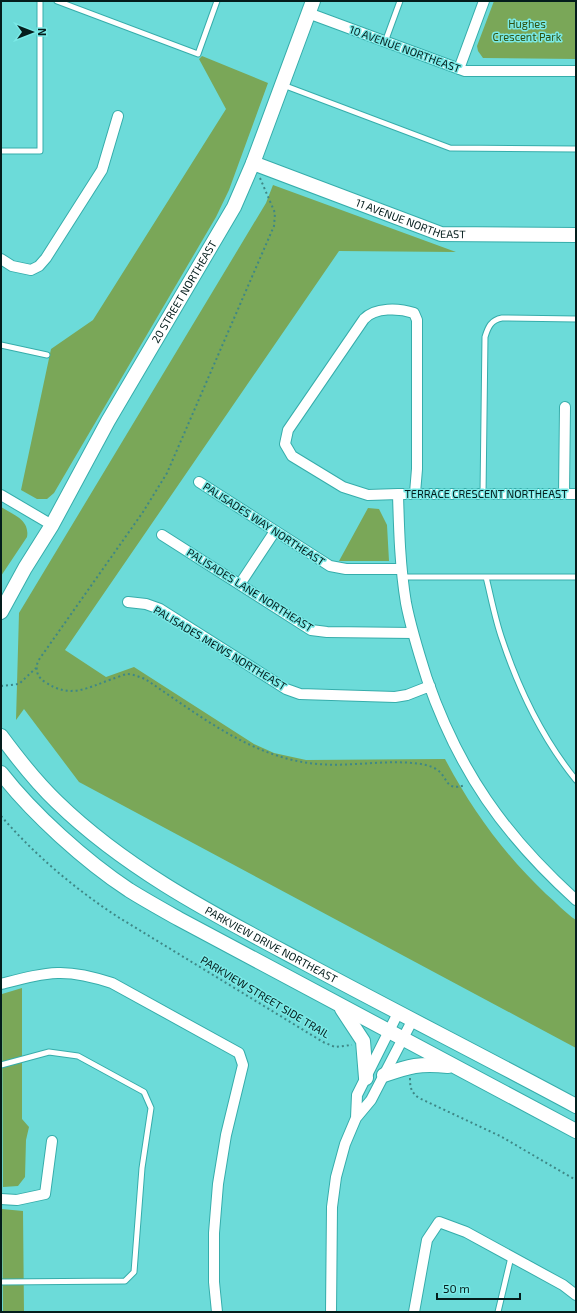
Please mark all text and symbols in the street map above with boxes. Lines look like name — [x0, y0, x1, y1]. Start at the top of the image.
north arrow — [12, 12, 52, 52]
park label: Hughes Crescent Park — [493, 17, 562, 43]
street label: 10 AVENUE NORTHEAST — [348, 22, 463, 75]
text: N — [36, 28, 49, 36]
street label: 11 AVENUE NORTHEAST — [354, 195, 466, 240]
street label: 20 STREET NORTHEAST — [148, 237, 219, 345]
street label: PALISADES WAY NORTHEAST — [201, 479, 328, 568]
street label: TERRACE CRESCENT NORTHEAST — [404, 487, 568, 500]
street label: PALISADES LANE NORTHEAST — [185, 545, 316, 634]
street label: PALISADES MEWS NORTHEAST — [152, 603, 289, 693]
street label: PARKVIEW DRIVE NORTHEAST — [203, 903, 340, 986]
street label: PARKVIEW STREET SIDE TRAIL — [198, 953, 332, 1040]
scale bar — [437, 1275, 520, 1301]
text: 50 m — [443, 1281, 470, 1295]

